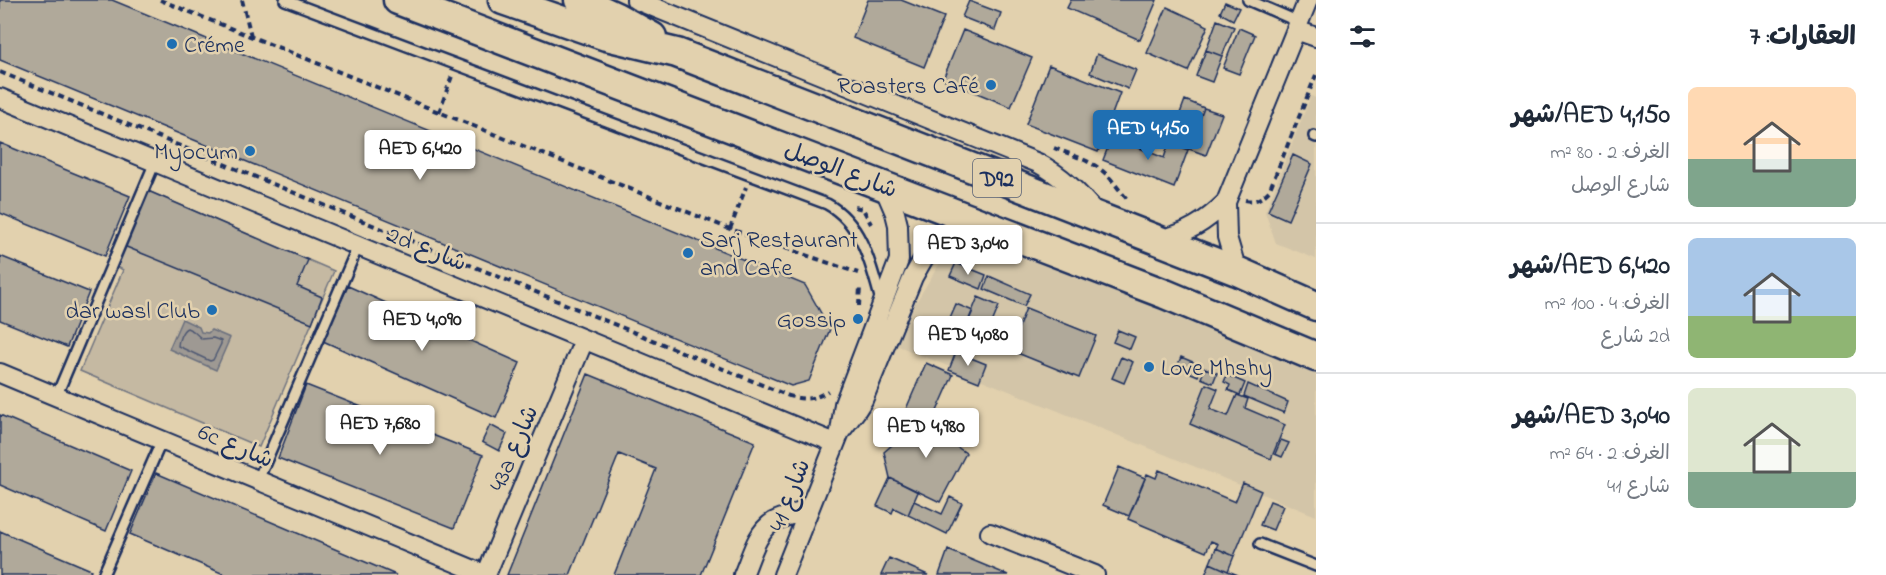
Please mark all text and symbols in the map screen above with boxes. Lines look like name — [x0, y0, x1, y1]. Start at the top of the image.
text: العقارات: 7 — [1749, 19, 1856, 57]
icon: filters — [1346, 20, 1379, 53]
place label: Créme — [184, 29, 245, 64]
marker: Créme — [165, 37, 179, 51]
place label: Roasters Café — [837, 70, 979, 105]
marker: Roasters Café — [984, 78, 998, 92]
text: AED 4,150/شهر — [1512, 97, 1670, 135]
pin: AED 4,150 — [1079, 110, 1217, 161]
icon: home — [1736, 111, 1808, 183]
text: AED 4,150 — [1107, 115, 1189, 144]
pin: AED 6,420 — [351, 130, 489, 181]
street label: شارع الوصل — [778, 134, 902, 209]
text: AED 6,420 — [378, 135, 462, 164]
place label: Myocum — [154, 136, 238, 172]
text: الغرف: 2 · 80 m² — [1550, 139, 1670, 168]
marker: Myocum — [243, 144, 257, 158]
road number: D92 — [973, 159, 1021, 197]
text: شارع الوصل — [1571, 172, 1670, 201]
street label: 2d شارع — [381, 218, 471, 282]
place label: Sarj Restaurant and Cafe — [700, 224, 858, 287]
pin: AED 3,040 — [899, 225, 1037, 276]
text: AED 3,040 — [927, 230, 1009, 259]
marker: Sarj Restaurant and Cafe — [681, 246, 695, 260]
text: AED 6,420/شهر — [1511, 248, 1670, 286]
icon: home — [1736, 262, 1808, 334]
text: الغرف: 4 · 100 m² — [1545, 290, 1670, 319]
place label: dar wasl Club — [66, 295, 200, 330]
pin: AED 4,090 — [353, 301, 491, 352]
marker: dar wasl Club — [205, 303, 219, 317]
place label: Gossip — [777, 304, 846, 339]
text: AED 4,090 — [382, 306, 462, 335]
marker: Gossip — [851, 312, 865, 326]
pin: AED 4,080 — [899, 316, 1037, 367]
text: AED 4,080 — [928, 321, 1008, 350]
text: 2d شارع — [1601, 323, 1670, 352]
place label: Love Mhshy — [1161, 352, 1272, 388]
marker: Love Mhshy — [1142, 360, 1156, 374]
text: AED 3,040/شهر — [1513, 398, 1670, 436]
street label: 43a شارع — [481, 400, 549, 498]
pin: AED 7,680 — [311, 405, 449, 456]
pin: AED 4,980 — [857, 408, 995, 459]
text: AED 7,680 — [340, 410, 420, 439]
icon: home — [1736, 412, 1808, 484]
text: AED 4,980 — [887, 413, 965, 442]
street label: 6c شارع — [192, 416, 278, 479]
text: الغرف: 2 · 64 m² — [1549, 440, 1670, 469]
street label: شارع 41 — [761, 454, 821, 537]
text: شارع 41 — [1607, 473, 1670, 502]

